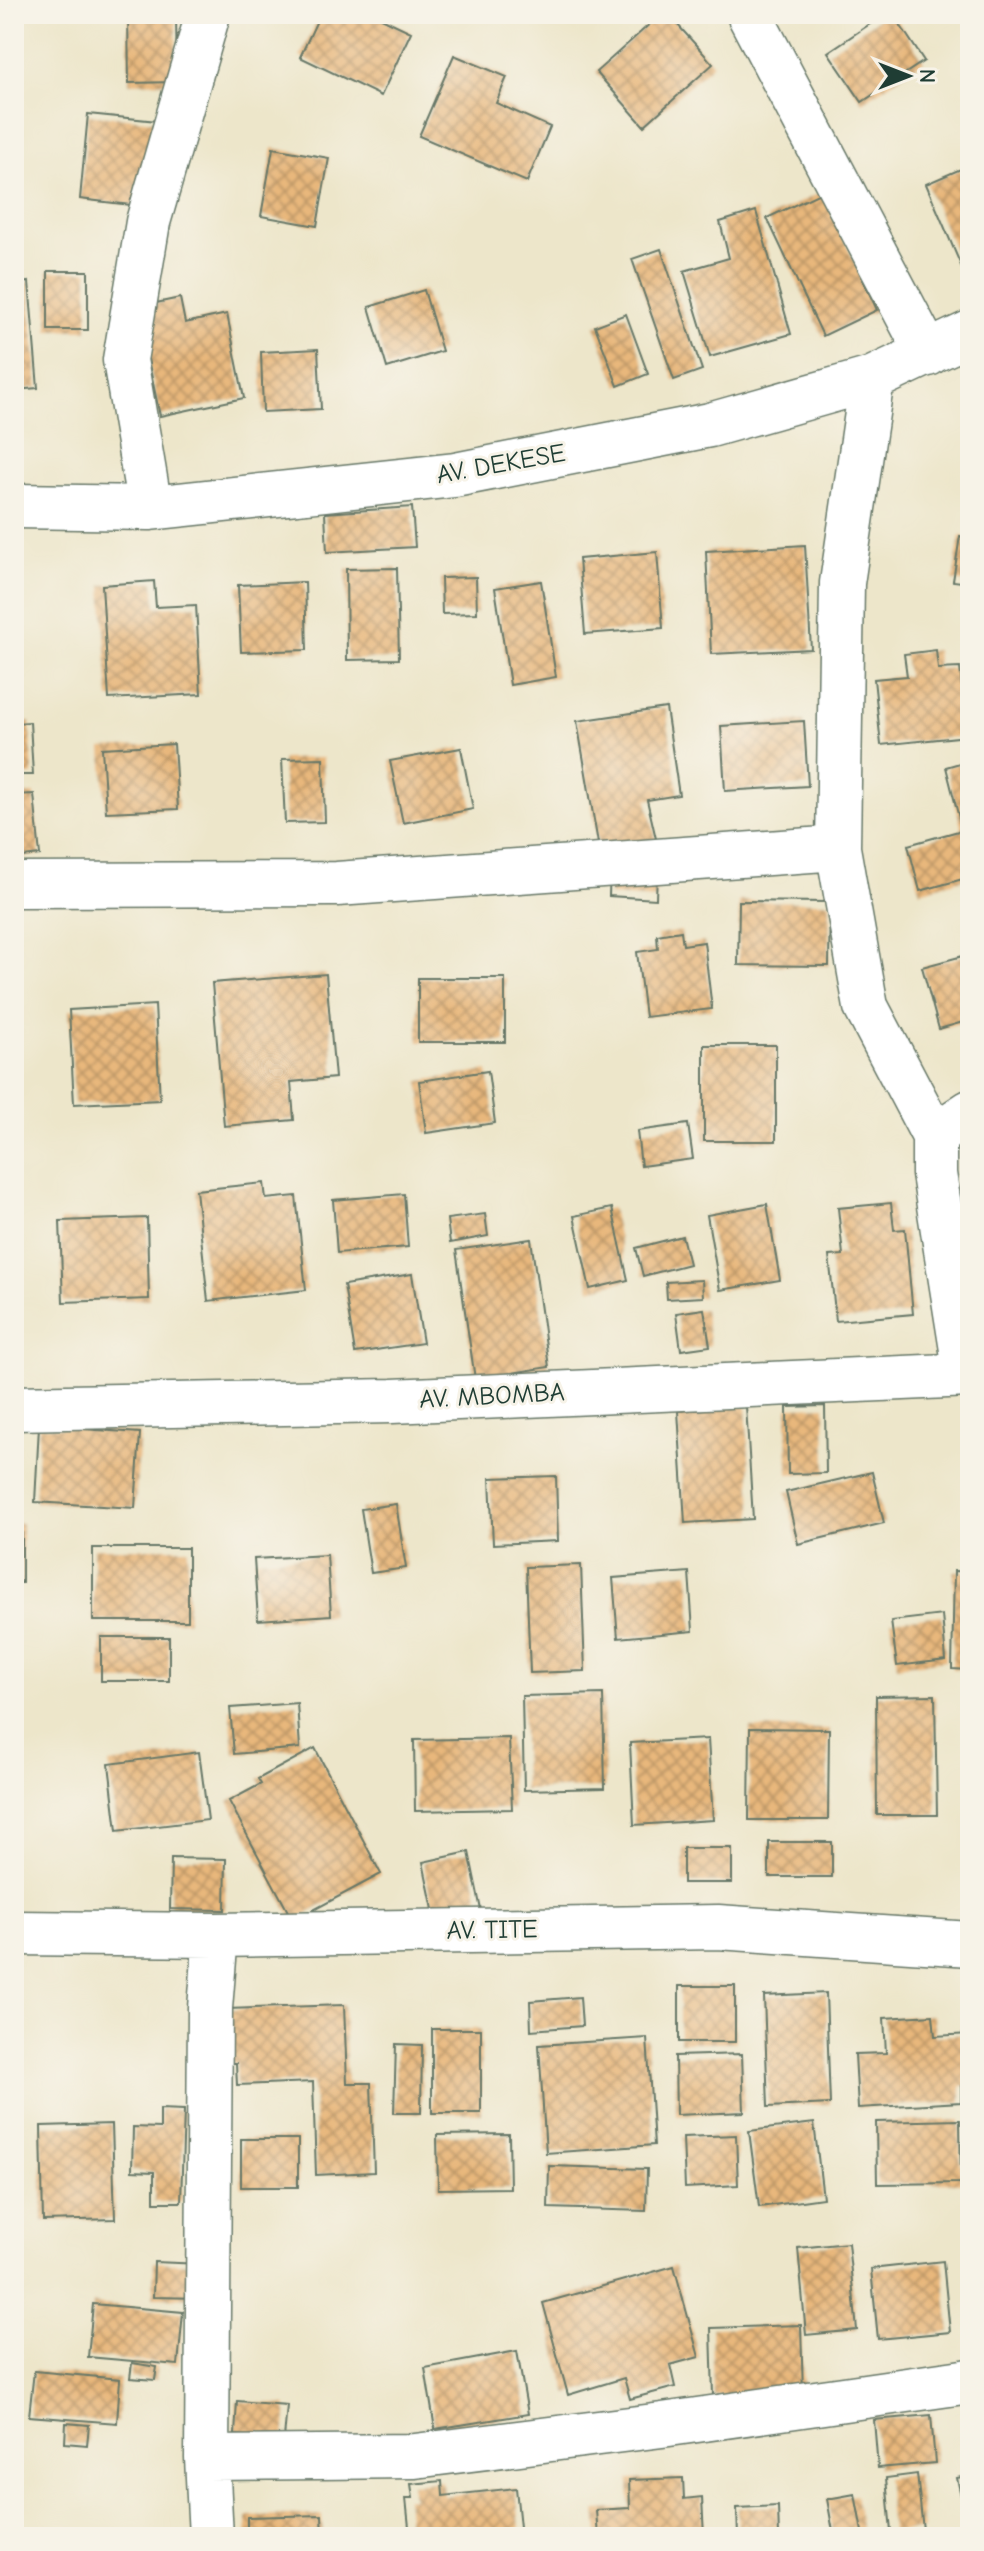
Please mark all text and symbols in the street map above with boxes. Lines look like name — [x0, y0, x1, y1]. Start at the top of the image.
north arrow — [868, 36, 948, 116]
text: N — [914, 69, 940, 83]
street label: AV. DEKESE — [434, 438, 568, 490]
street label: AV. MBOMBA — [419, 1377, 565, 1415]
street label: AV. TITE — [446, 1914, 538, 1946]

